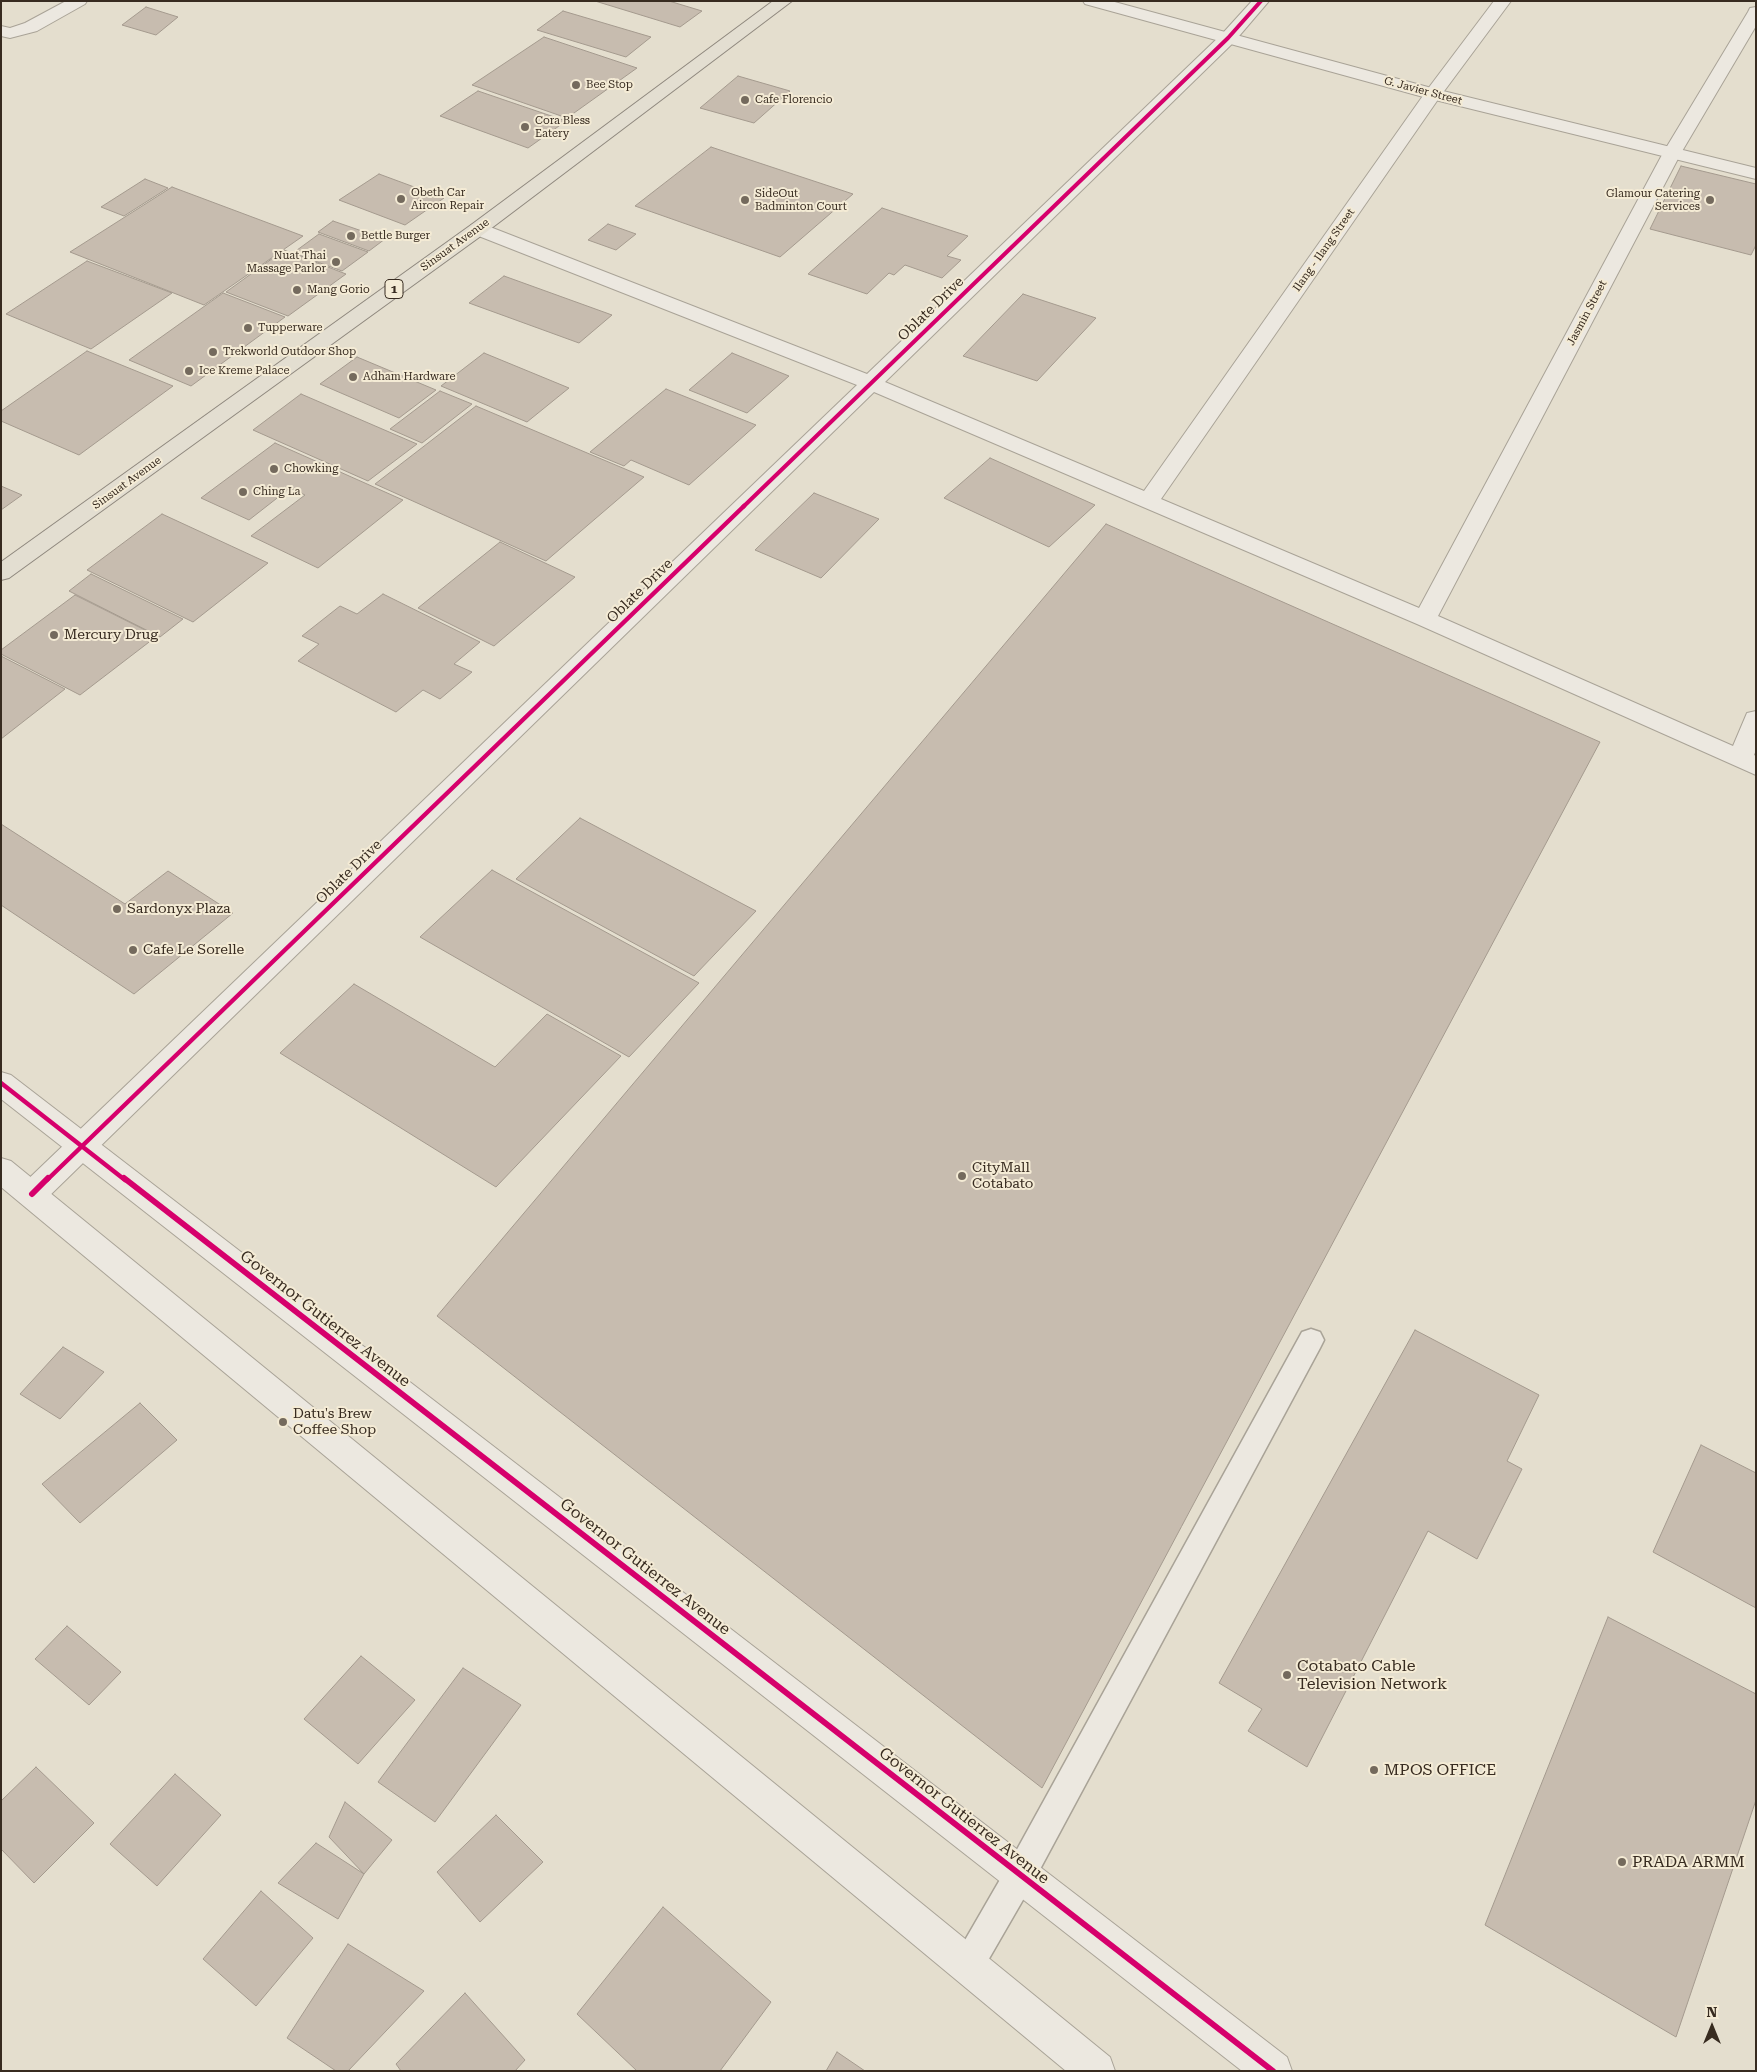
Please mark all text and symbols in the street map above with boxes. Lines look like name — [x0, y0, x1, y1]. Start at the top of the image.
street label: G. Javier Street — [1383, 74, 1463, 108]
place label: Bee Stop — [586, 78, 633, 92]
marker: Bee Stop — [570, 79, 582, 91]
place label: Cafe Florencio — [755, 93, 833, 107]
marker: Cafe Florencio — [739, 94, 751, 106]
place label: Cora Bless Eatery — [535, 114, 590, 140]
marker: Cora Bless Eatery — [519, 121, 531, 133]
place label: Obeth Car Aircon Repair — [411, 186, 484, 212]
place label: SideOut Badminton Court — [755, 187, 847, 213]
place label: Glamour Catering Services — [1606, 187, 1700, 213]
marker: Obeth Car Aircon Repair — [395, 193, 407, 205]
marker: SideOut Badminton Court — [739, 194, 751, 206]
marker: Glamour Catering Services — [1704, 194, 1716, 206]
street label: Ilang - Ilang Street — [1290, 206, 1358, 294]
street label: Sinsuat Avenue — [418, 216, 492, 274]
place label: Bettle Burger — [361, 229, 430, 243]
marker: Bettle Burger — [345, 230, 357, 242]
place label: Nuat Thai Massage Parlor — [247, 249, 326, 275]
marker: Nuat Thai Massage Parlor — [330, 256, 342, 268]
street label: Oblate Drive — [895, 274, 967, 344]
street label: Jasmin Street — [1564, 278, 1610, 348]
road number: 1 — [385, 280, 403, 298]
place label: Mang Gorio — [307, 283, 370, 297]
marker: Mang Gorio — [291, 284, 303, 296]
place label: Tupperware — [258, 321, 323, 335]
marker: Tupperware — [242, 322, 254, 334]
place label: Trekworld Outdoor Shop — [223, 345, 356, 359]
marker: Trekworld Outdoor Shop — [207, 346, 219, 358]
place label: Ice Kreme Palace — [199, 364, 289, 378]
marker: Ice Kreme Palace — [183, 365, 195, 377]
place label: Adham Hardware — [363, 370, 455, 384]
marker: Adham Hardware — [347, 371, 359, 383]
street label: Sinsuat Avenue — [90, 454, 164, 512]
place label: Chowking — [284, 462, 338, 476]
marker: Chowking — [268, 463, 280, 475]
place label: Ching La — [253, 485, 301, 499]
marker: Ching La — [237, 486, 249, 498]
street label: Oblate Drive — [604, 556, 676, 626]
place label: Mercury Drug — [64, 627, 158, 643]
marker: Mercury Drug — [48, 629, 60, 641]
street label: Oblate Drive — [313, 837, 385, 907]
place label: Sardonyx Plaza — [127, 901, 231, 917]
marker: Sardonyx Plaza — [111, 903, 123, 915]
place label: Cafe Le Sorelle — [143, 942, 244, 958]
marker: Cafe Le Sorelle — [127, 944, 139, 956]
place label: CityMall Cotabato — [972, 1160, 1033, 1192]
marker: CityMall Cotabato — [956, 1170, 968, 1182]
street label: Governor Gutierrez Avenue — [236, 1247, 414, 1391]
place label: Datu's Brew Coffee Shop — [293, 1406, 376, 1438]
marker: Datu's Brew Coffee Shop — [277, 1416, 289, 1428]
street label: Governor Gutierrez Avenue — [556, 1495, 734, 1639]
place label: Cotabato Cable Television Network — [1297, 1656, 1447, 1694]
marker: Cotabato Cable Television Network — [1281, 1669, 1293, 1681]
street label: Governor Gutierrez Avenue — [875, 1744, 1053, 1888]
place label: MPOS OFFICE — [1384, 1760, 1496, 1780]
marker: MPOS OFFICE — [1368, 1764, 1380, 1776]
place label: PRADA ARMM — [1632, 1852, 1745, 1872]
marker: PRADA ARMM — [1616, 1856, 1628, 1868]
north arrow — [1687, 2002, 1737, 2052]
text: N — [1707, 2004, 1717, 2020]

